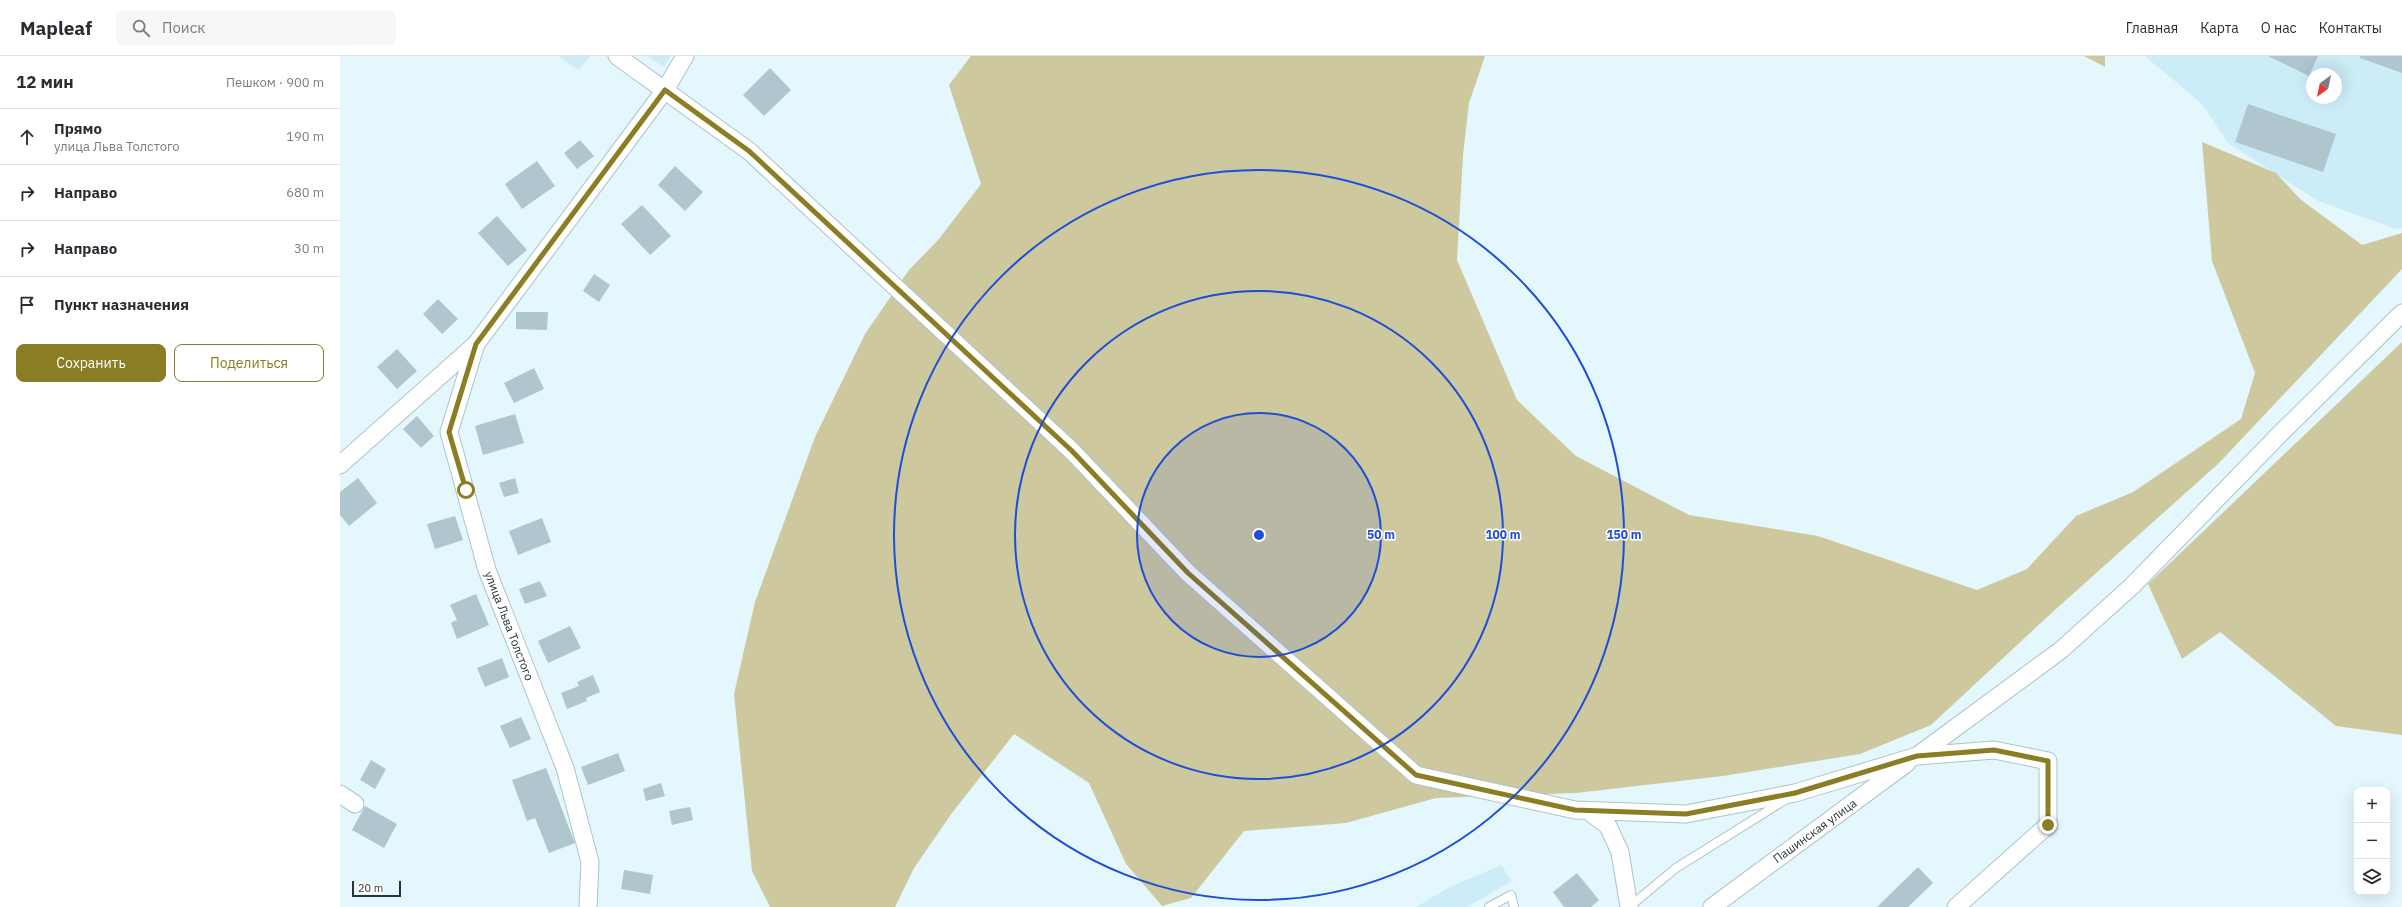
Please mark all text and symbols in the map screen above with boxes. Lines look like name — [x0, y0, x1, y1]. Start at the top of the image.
search box — [116, 10, 396, 46]
text: Mapleaf — [20, 16, 92, 40]
icon: search — [130, 17, 152, 39]
text: Поиск — [162, 18, 205, 37]
text: Главная — [2126, 19, 2178, 37]
text: Карта — [2200, 19, 2239, 37]
text: О нас — [2261, 19, 2297, 37]
text: Контакты — [2319, 19, 2382, 37]
north arrow — [2306, 68, 2342, 104]
text: 12 мин — [16, 71, 74, 93]
text: Пешком · 900 m — [226, 74, 324, 91]
text: Прямо — [54, 119, 102, 138]
icon: ahead — [16, 126, 38, 148]
text: 190 m — [286, 128, 324, 145]
text: улица Льва Толстого — [54, 138, 180, 155]
icon: right — [16, 182, 38, 204]
text: Направо — [54, 183, 117, 202]
text: 680 m — [286, 184, 324, 201]
icon: right — [16, 238, 38, 260]
text: Направо — [54, 239, 117, 258]
text: 30 m — [294, 240, 324, 257]
icon: arrive — [16, 294, 38, 316]
text: Пункт назначения — [54, 295, 189, 314]
button: Сохранить — [16, 344, 166, 382]
button: Поделиться — [174, 344, 324, 382]
route start — [457, 481, 475, 499]
text: 50 m — [1367, 527, 1395, 542]
text: 100 m — [1485, 527, 1521, 542]
text: 150 m — [1606, 527, 1642, 542]
centre of rings — [1252, 528, 1266, 542]
street label: улица Льва Толстого — [482, 569, 537, 683]
map controls — [2354, 787, 2390, 895]
button: + — [2354, 787, 2390, 823]
street label: Пашинская улица — [1770, 795, 1860, 866]
route end — [2039, 816, 2057, 834]
button: − — [2354, 823, 2390, 859]
button: layers — [2354, 859, 2390, 895]
scale bar — [352, 879, 401, 898]
text: 20 m — [358, 881, 383, 895]

